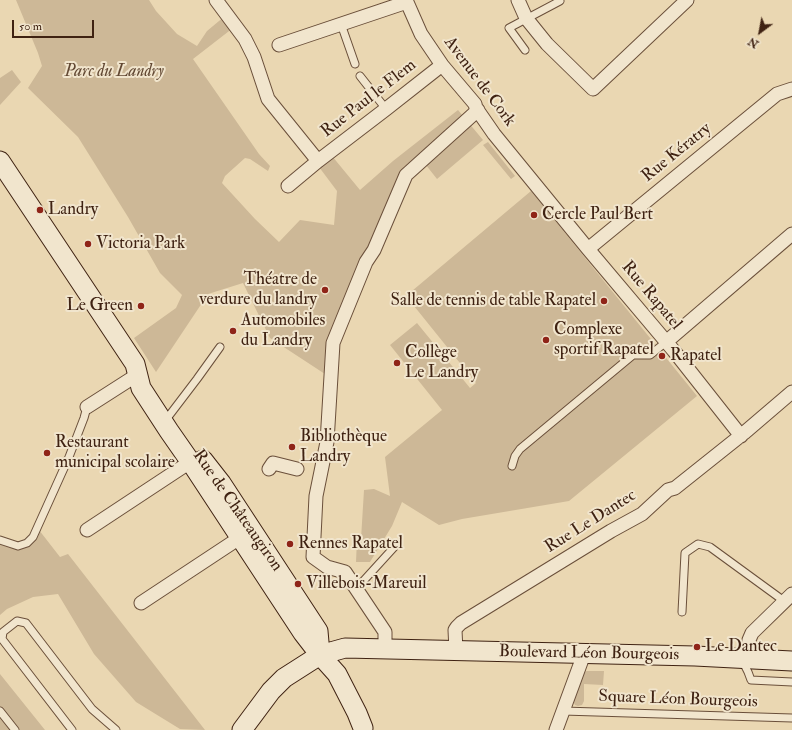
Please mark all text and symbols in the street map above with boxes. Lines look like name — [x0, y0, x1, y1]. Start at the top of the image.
scale bar — [14, 12, 96, 38]
north arrow — [740, 12, 780, 52]
text: 50 m — [19, 19, 42, 34]
street label: Avenue de Cork — [439, 33, 519, 131]
text: N — [746, 34, 761, 51]
street label: Rue Paul le Flem — [317, 56, 421, 142]
park label: Parc du Landry — [64, 62, 164, 82]
street label: Rue Kératry — [638, 119, 716, 187]
place label: Landry — [48, 200, 98, 220]
marker: Landry — [35, 205, 45, 215]
place label: Cercle Paul Bert — [542, 205, 653, 225]
marker: Cercle Paul Bert — [529, 210, 539, 220]
place label: Victoria Park — [96, 234, 185, 254]
marker: Victoria Park — [83, 239, 93, 249]
street label: Rue Rapatel — [616, 258, 686, 334]
place label: Théatre de verdure du landry — [199, 270, 317, 310]
marker: Théatre de verdure du landry — [320, 285, 330, 295]
place label: Salle de tennis de table Rapatel — [391, 291, 596, 311]
place label: Le Green — [66, 296, 133, 316]
marker: Salle de tennis de table Rapatel — [599, 296, 609, 306]
marker: Le Green — [136, 301, 146, 311]
place label: Automobiles du Landry — [241, 311, 325, 351]
place label: Complexe sportif Rapatel — [554, 320, 654, 360]
marker: Automobiles du Landry — [228, 326, 238, 336]
marker: Complexe sportif Rapatel — [541, 335, 551, 345]
place label: Collège Le Landry — [405, 343, 478, 383]
place label: Rapatel — [670, 346, 722, 366]
marker: Rapatel — [657, 351, 667, 361]
marker: Collège Le Landry — [392, 358, 402, 368]
place label: Bibliothèque Landry — [300, 427, 387, 467]
place label: Restaurant municipal scolaire — [55, 433, 175, 473]
marker: Bibliothèque Landry — [287, 442, 297, 452]
street label: Rue de Châteaugiron — [188, 446, 286, 576]
marker: Restaurant municipal scolaire — [42, 448, 52, 458]
street label: Rue Le Dantec — [542, 486, 640, 558]
place label: Rennes Rapatel — [298, 534, 403, 554]
marker: Rennes Rapatel — [285, 539, 295, 549]
place label: Villebois-Mareuil — [306, 574, 427, 594]
marker: Villebois-Mareuil — [293, 579, 303, 589]
place label: Le Dantec — [705, 637, 777, 657]
street label: Boulevard Léon Bourgeois — [499, 642, 679, 666]
marker: Le Dantec — [692, 642, 702, 652]
street label: Square Léon Bourgeois — [598, 687, 758, 713]

